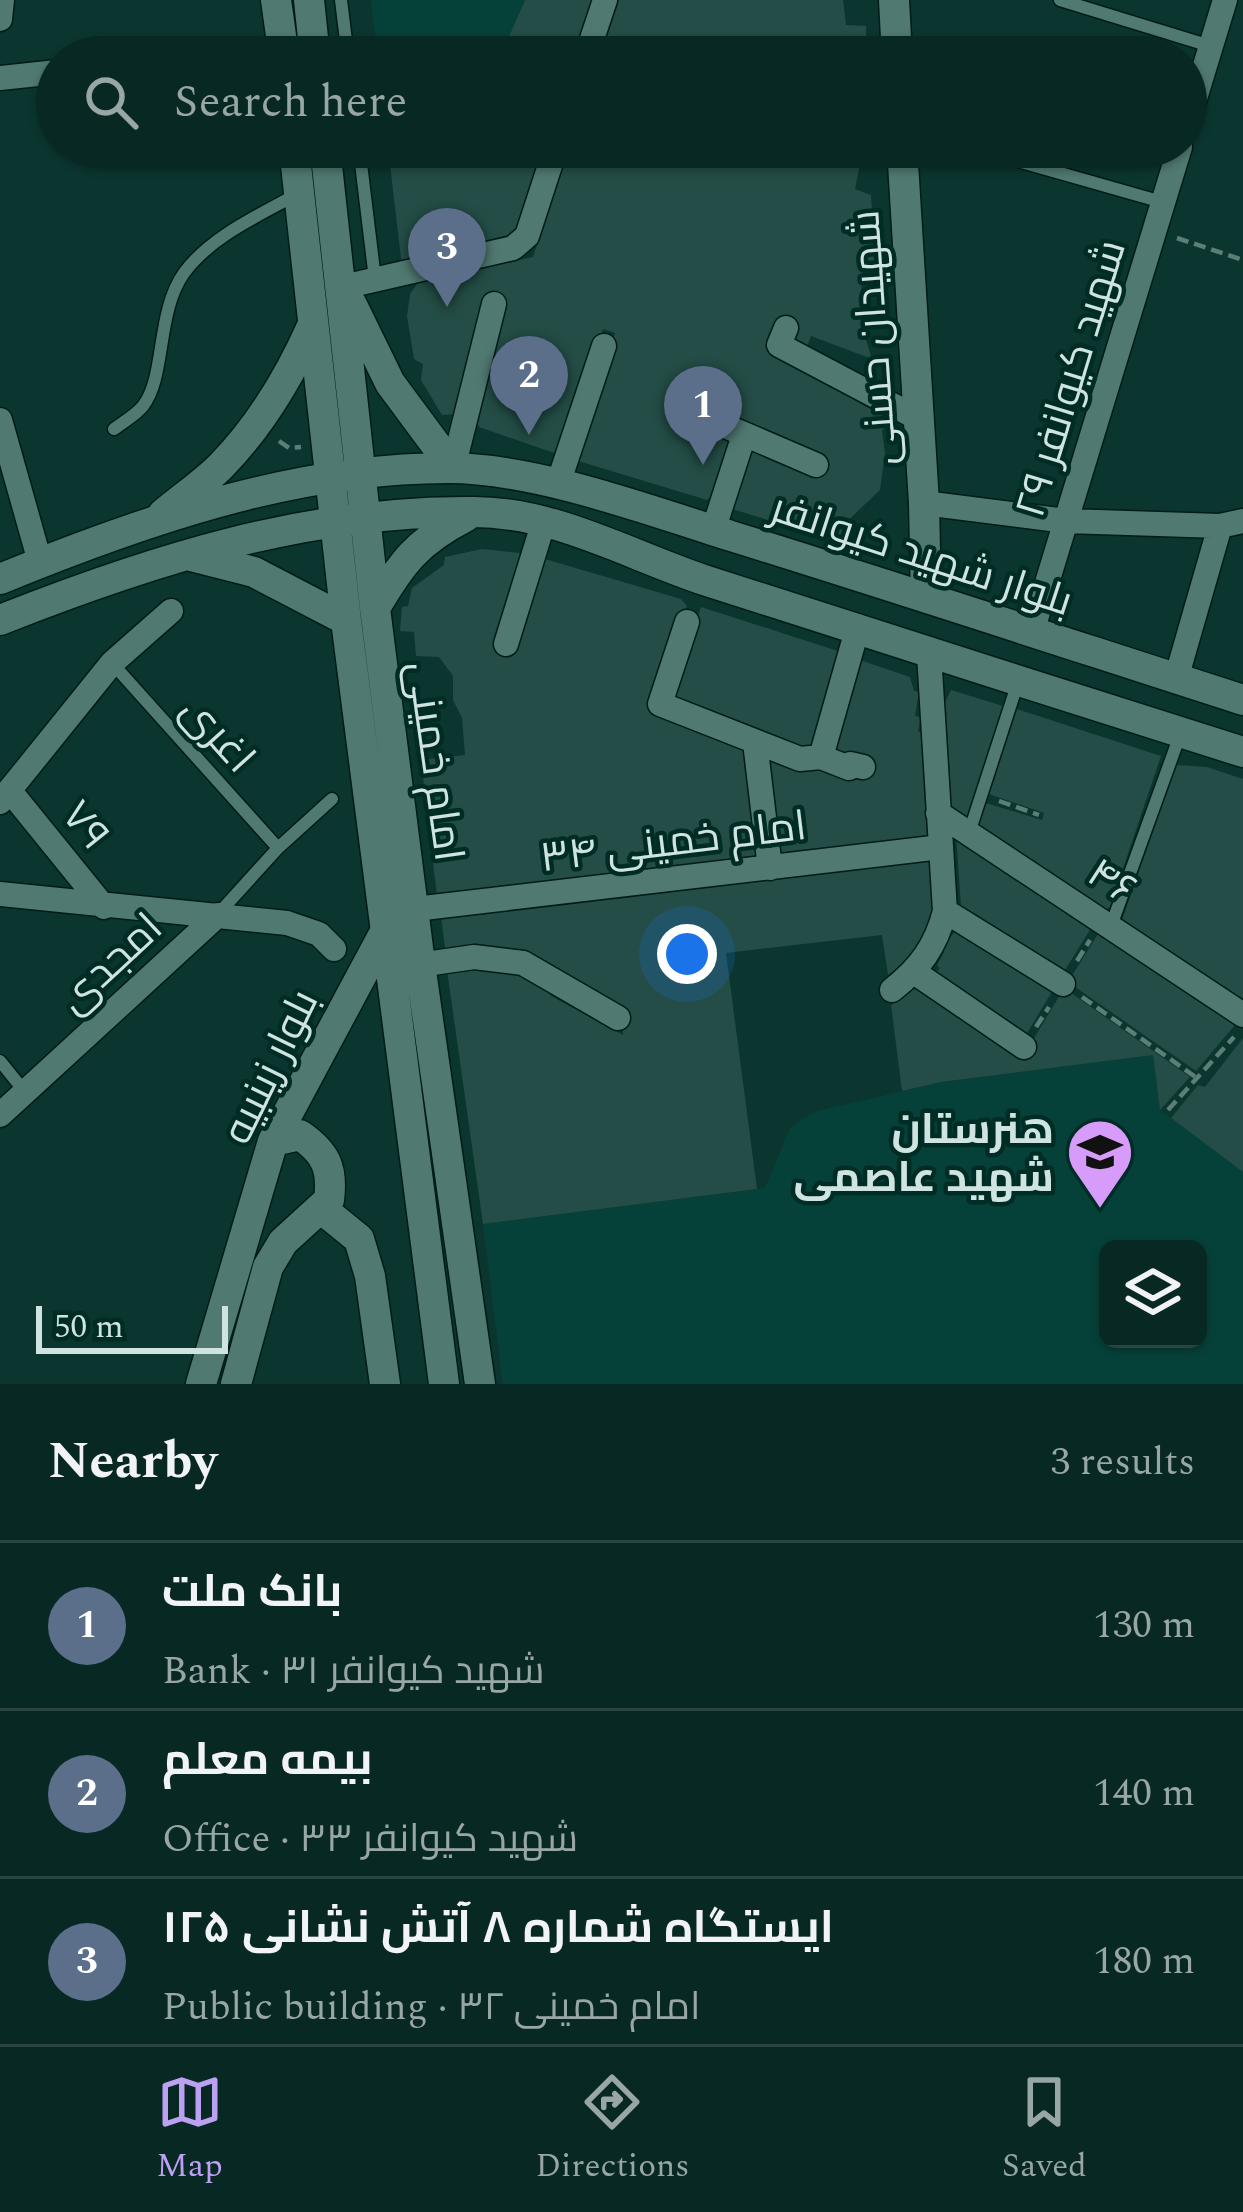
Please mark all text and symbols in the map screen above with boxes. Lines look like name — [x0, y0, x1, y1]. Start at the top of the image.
search box — [36, 36, 1207, 168]
text: Search here — [174, 68, 407, 137]
icon: search — [78, 69, 144, 135]
pin: 3 — [408, 208, 486, 307]
street label: شهیدان حسنی — [834, 208, 915, 468]
street label: شهید کیوانفر ۲۹ — [999, 232, 1143, 525]
pin: 2 — [490, 336, 568, 435]
pin: 1 — [664, 366, 742, 465]
street label: بلوار شهید کیوانفر — [760, 476, 1080, 634]
street label: امام خمینی — [389, 657, 480, 865]
street label: اغری — [165, 681, 269, 788]
street label: ۷۹ — [45, 787, 125, 864]
street label: امام خمینی ۳۴ — [537, 795, 810, 890]
street label: ۴۶ — [1074, 843, 1149, 922]
street label: امجدی — [44, 899, 177, 1029]
your location — [657, 924, 717, 984]
street label: بلوار زینبیه — [207, 979, 336, 1155]
place label: هنرستان شهید عاصمی — [793, 1099, 1054, 1210]
school or university icon: هنرستان شهید عاصمی — [1065, 1117, 1135, 1211]
map controls — [1099, 1240, 1207, 1348]
button: layers — [1099, 1240, 1207, 1348]
scale bar — [36, 1300, 228, 1353]
text: 50 m — [54, 1302, 124, 1352]
text: Nearby — [48, 1423, 217, 1501]
text: 3 results — [1051, 1433, 1195, 1492]
text: بانک ملت — [162, 1558, 342, 1627]
text: 1 — [76, 1596, 98, 1655]
text: 130 m — [1093, 1596, 1195, 1655]
text: Bank · شهید کیوانفر ۳۱ — [162, 1642, 545, 1701]
text: بیمه معلم — [162, 1726, 372, 1795]
text: 2 — [76, 1764, 98, 1823]
text: 140 m — [1093, 1764, 1195, 1823]
text: Office · شهید کیوانفر ۳۳ — [162, 1810, 578, 1869]
text: ایستگاه شماره ۸ آتش نشانی ۱۲۵ — [162, 1894, 834, 1963]
text: 3 — [76, 1932, 98, 1991]
text: 180 m — [1093, 1932, 1195, 1991]
text: Public building · امام خمینی ۳۲ — [162, 1978, 700, 2037]
tab: Map — [156, 2069, 223, 2191]
tab: Directions — [535, 2069, 689, 2191]
tab: Saved — [1002, 2069, 1087, 2191]

